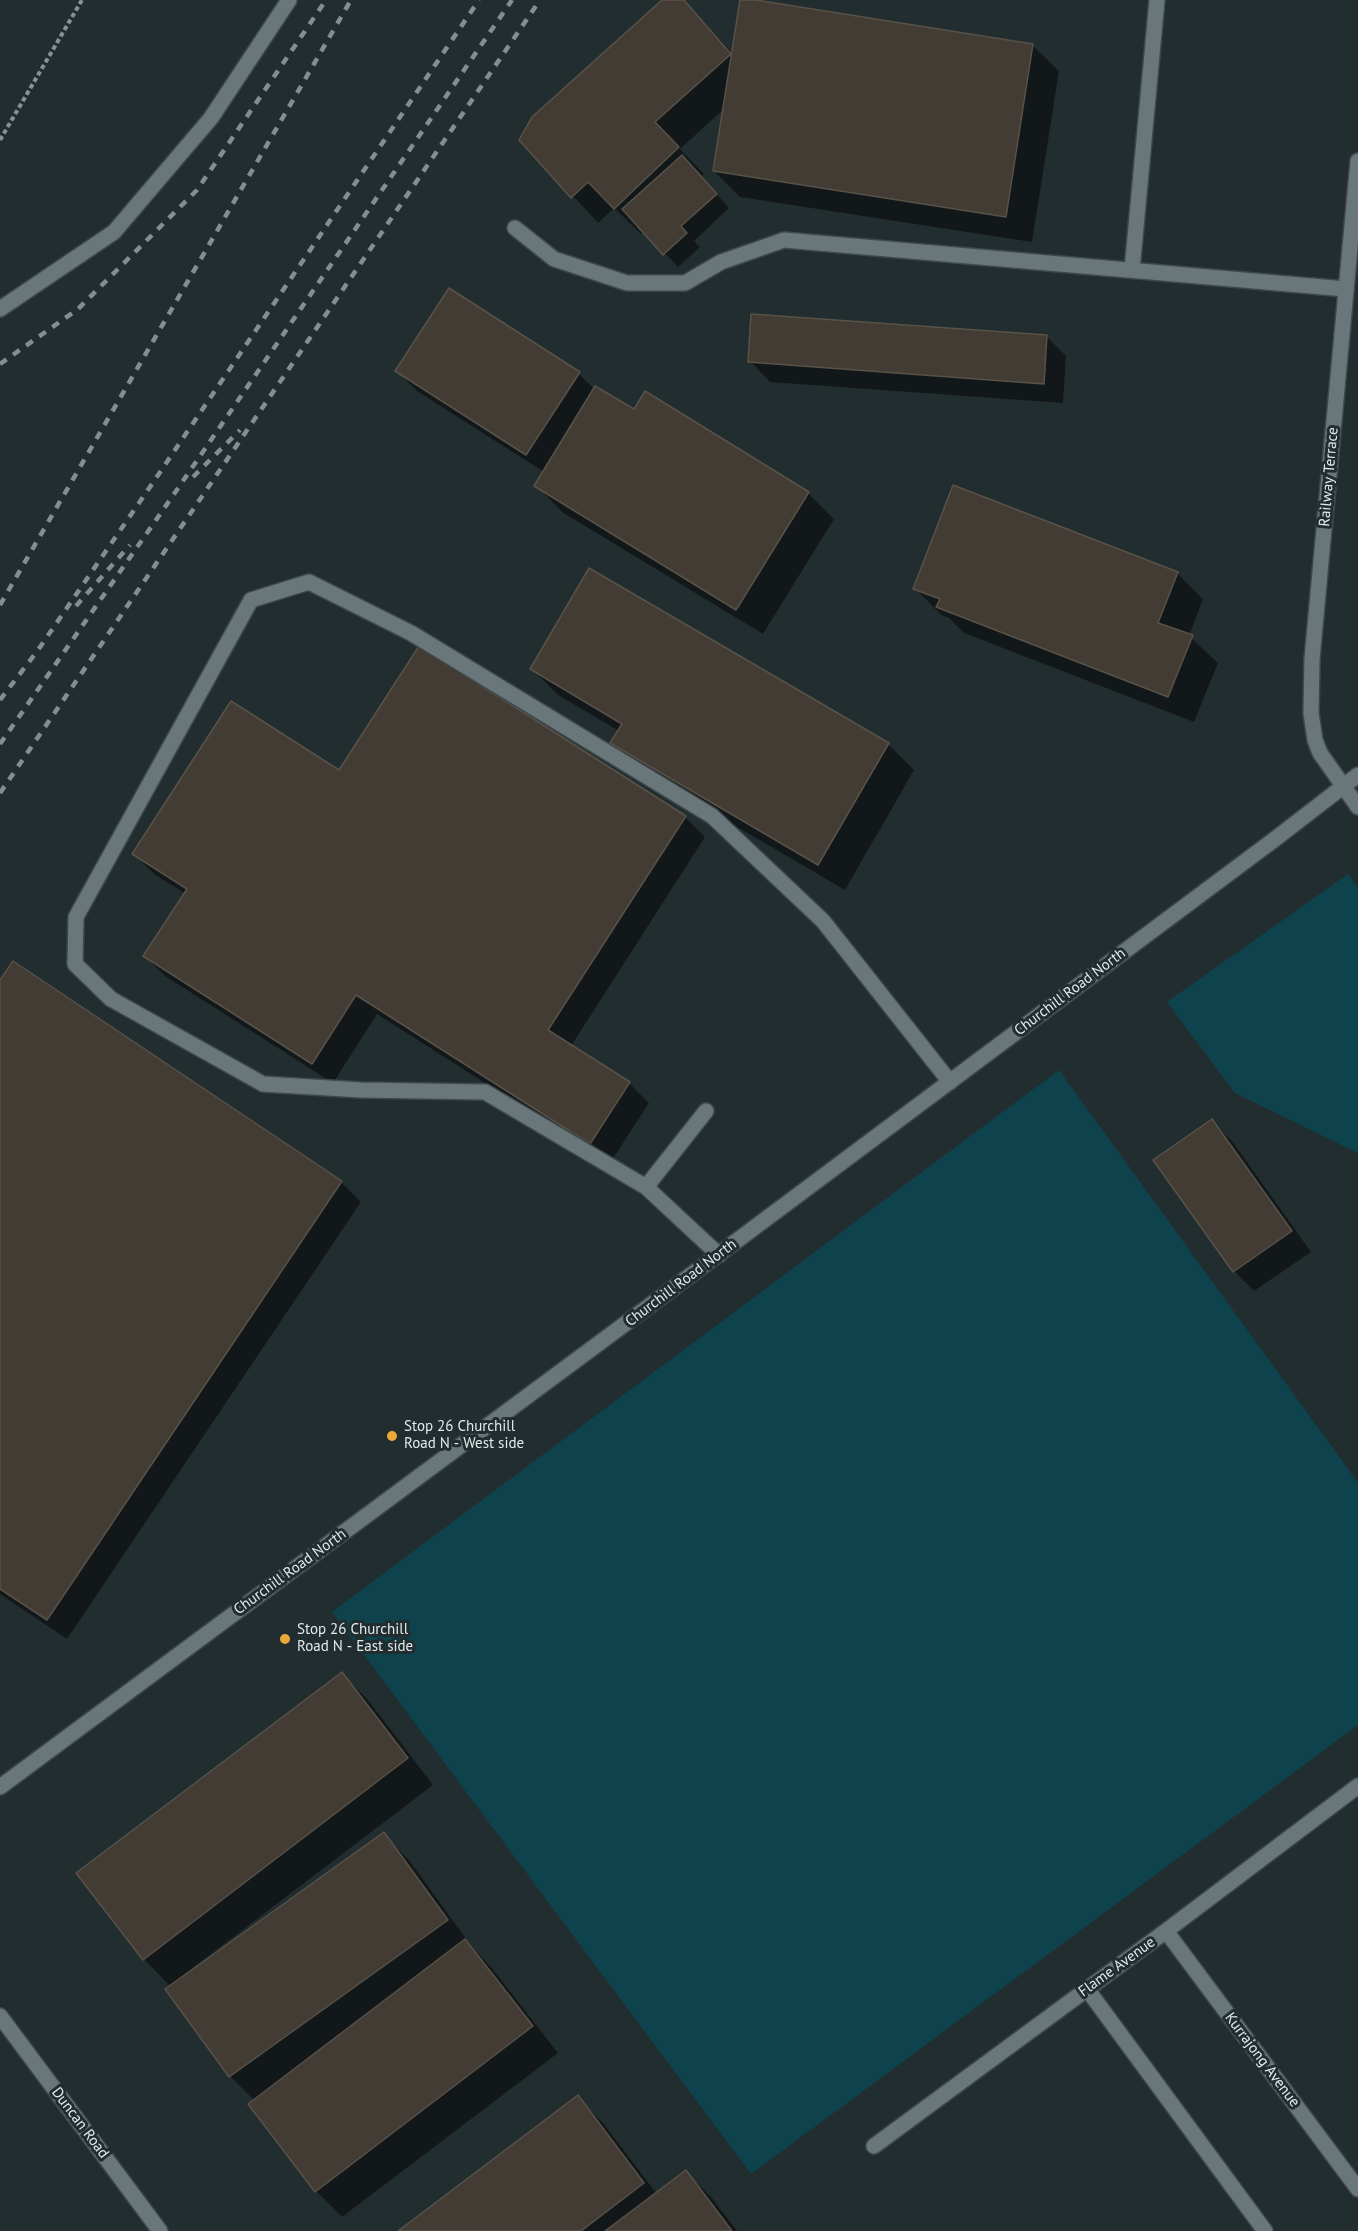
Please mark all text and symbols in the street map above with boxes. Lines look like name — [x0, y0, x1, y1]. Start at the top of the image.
street label: Railway Terrace — [1316, 427, 1342, 527]
street label: Churchill Road North — [1011, 944, 1129, 1040]
street label: Churchill Road North — [622, 1235, 740, 1331]
place label: Stop 26 Churchill Road N - West side — [404, 1418, 524, 1453]
marker: Stop 26 Churchill Road N - West side — [385, 1429, 399, 1443]
street label: Churchill Road North — [230, 1525, 350, 1619]
place label: Stop 26 Churchill Road N - East side — [297, 1621, 413, 1656]
marker: Stop 26 Churchill Road N - East side — [278, 1632, 292, 1646]
street label: Flame Avenue — [1075, 1933, 1159, 2001]
street label: Kurrajong Avenue — [1221, 2009, 1303, 2111]
street label: Duncan Road — [47, 2084, 113, 2162]

